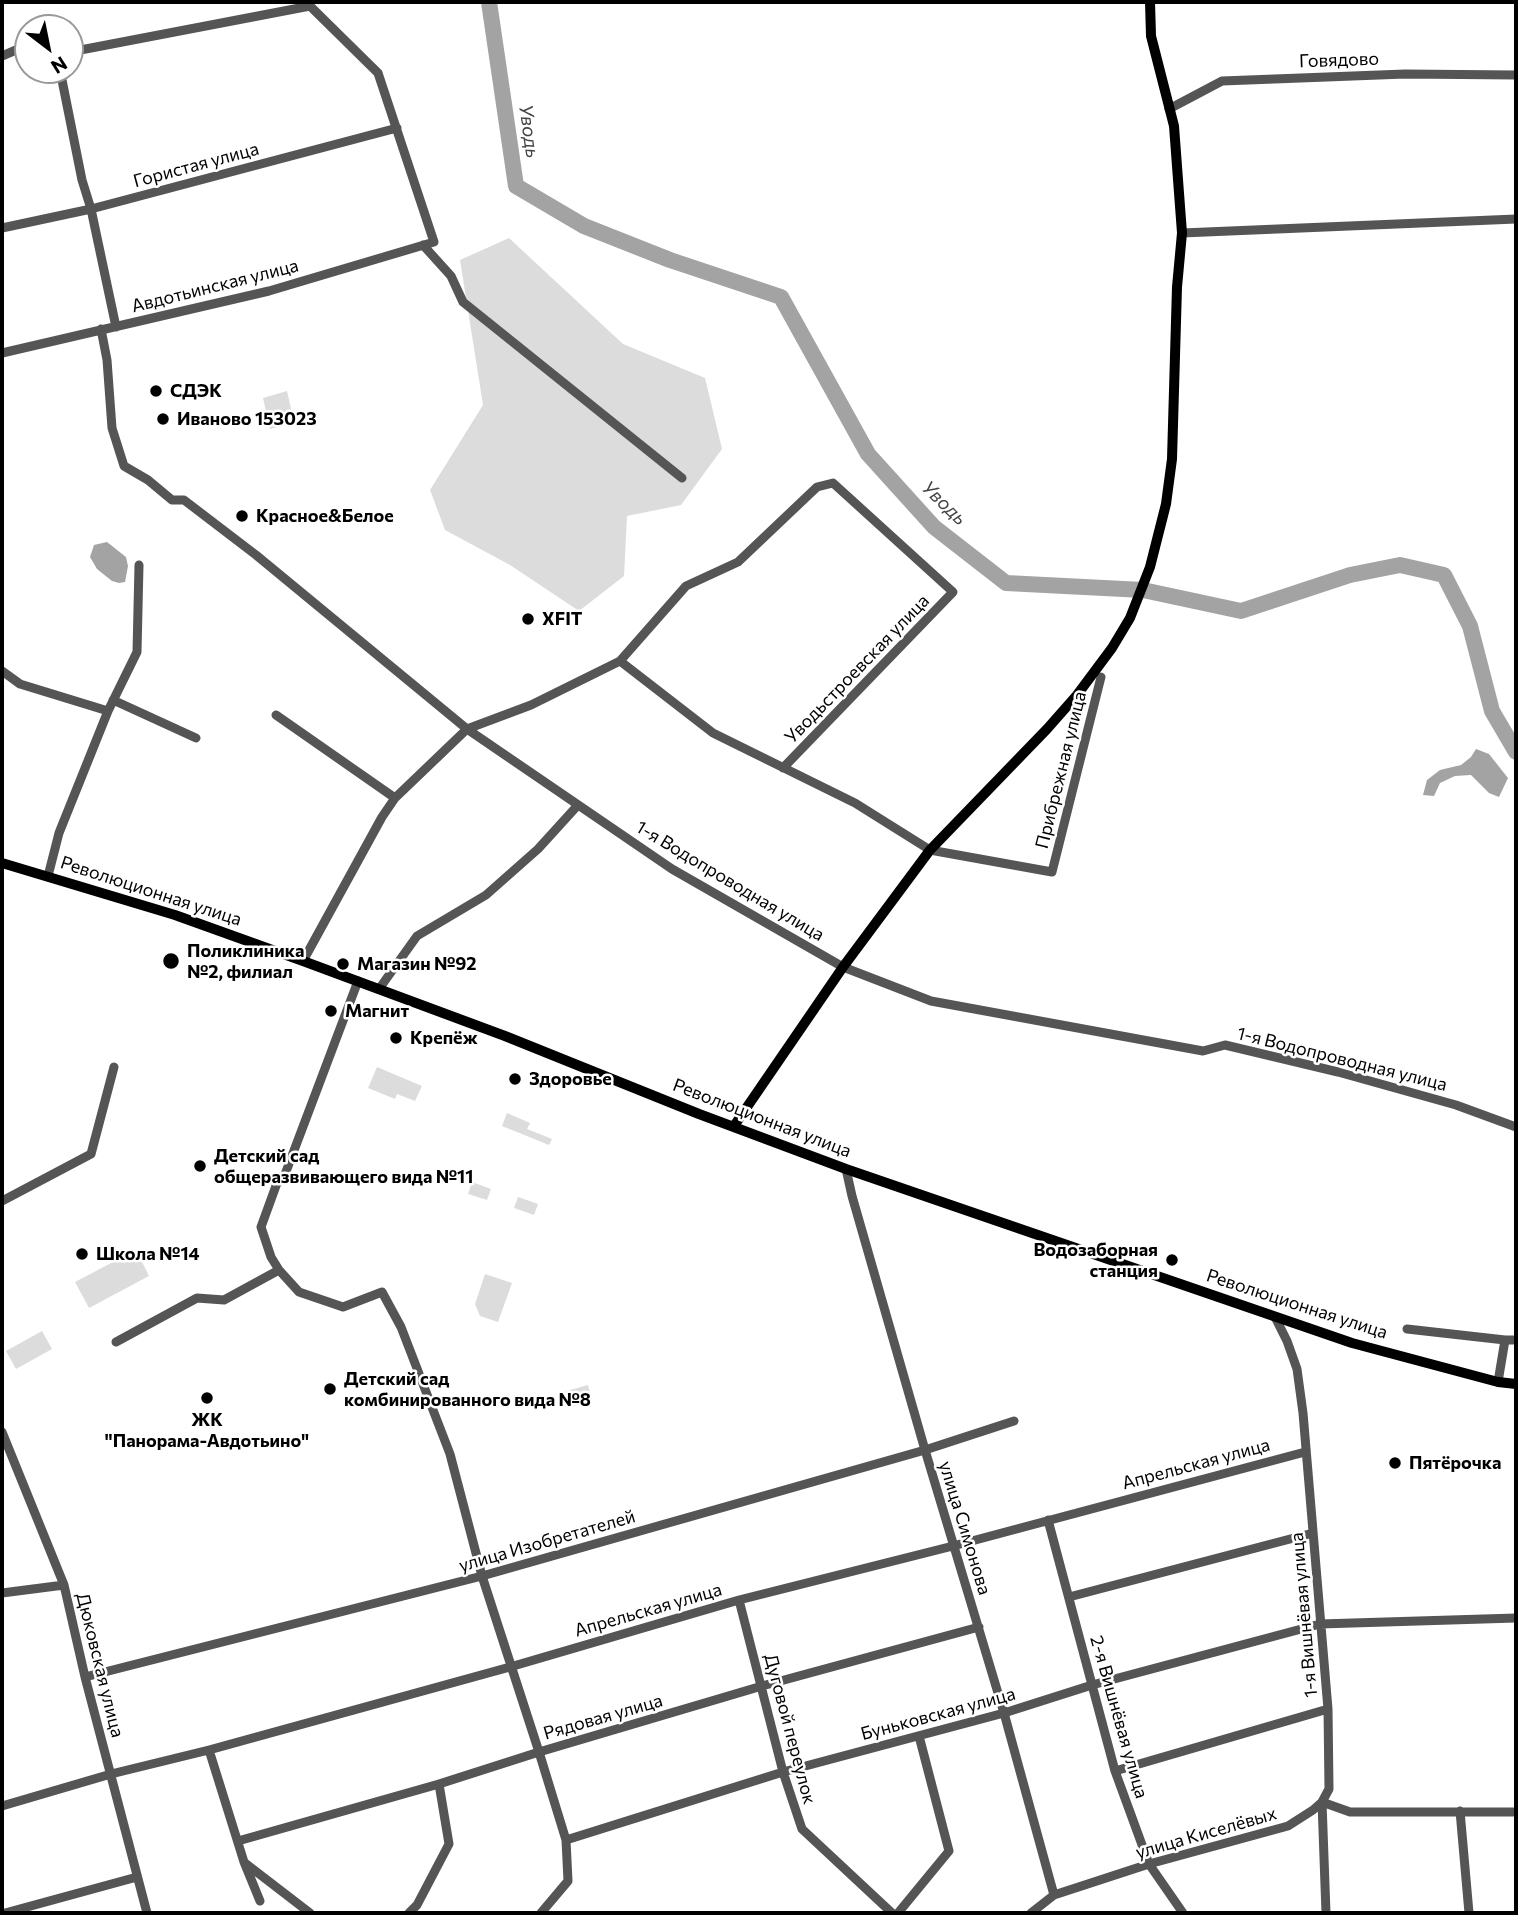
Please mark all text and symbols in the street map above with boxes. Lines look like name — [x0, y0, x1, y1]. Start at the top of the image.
north arrow — [14, 14, 84, 84]
street label: Говядово — [1299, 48, 1379, 72]
text: N — [47, 52, 71, 79]
water label: Уводь — [514, 103, 544, 159]
street label: Гористая улица — [131, 138, 261, 192]
street label: Авдотьинская улица — [129, 255, 301, 317]
place label: СДЭК — [170, 380, 222, 402]
marker: СДЭК — [148, 383, 164, 399]
place label: Иваново 153023 — [177, 408, 317, 430]
marker: Иваново 153023 — [155, 411, 171, 427]
water label: Уводь — [917, 476, 971, 530]
place label: Красное&Белое — [256, 505, 394, 527]
marker: Красное&Белое — [234, 508, 250, 524]
street label: Уводьстроевская улица — [780, 590, 934, 748]
place label: XFIT — [542, 608, 582, 630]
marker: XFIT — [520, 611, 536, 627]
street label: Прибрежная улица — [1031, 689, 1091, 851]
street label: 1-я Водопроводная улица — [632, 816, 828, 946]
street label: Революционная улица — [58, 851, 244, 931]
place label: Поликлиника №2, филиал — [187, 940, 304, 982]
marker: Поликлиника №2, филиал — [161, 951, 181, 971]
place label: Магазин №92 — [357, 953, 477, 975]
marker: Магазин №92 — [335, 956, 351, 972]
place label: Магнит — [345, 1000, 409, 1022]
marker: Магнит — [323, 1003, 339, 1019]
street label: 1-я Водопроводная улица — [1235, 1022, 1449, 1096]
place label: Крепёж — [410, 1027, 478, 1049]
marker: Крепёж — [388, 1030, 404, 1046]
place label: Здоровье — [529, 1068, 612, 1090]
marker: Здоровье — [507, 1071, 523, 1087]
street label: Революционная улица — [670, 1074, 854, 1162]
place label: Детский сад общеразвивающего вида №11 — [214, 1145, 473, 1188]
marker: Детский сад общеразвивающего вида №11 — [192, 1158, 208, 1174]
place label: Водозаборная станция — [1033, 1239, 1158, 1282]
place label: Школа №14 — [96, 1243, 200, 1265]
marker: Школа №14 — [74, 1246, 90, 1262]
marker: Водозаборная станция — [1164, 1252, 1180, 1268]
street label: Революционная улица — [1204, 1264, 1390, 1344]
place label: Детский сад комбинированного вида №8 — [344, 1368, 591, 1410]
marker: Детский сад комбинированного вида №8 — [322, 1381, 338, 1397]
marker: ЖК "Панорама-Авдотьино" — [199, 1390, 215, 1406]
place label: ЖК "Панорама-Авдотьино" — [105, 1409, 309, 1452]
street label: Апрельская улица — [1120, 1434, 1272, 1494]
place label: Пятёрочка — [1409, 1452, 1501, 1474]
marker: Пятёрочка — [1387, 1455, 1403, 1471]
street label: улица Симонова — [934, 1459, 996, 1597]
street label: улица Изобретателей — [456, 1505, 638, 1577]
street label: 1-я Вишнёвая улица — [1286, 1531, 1322, 1699]
street label: Апрельская улица — [572, 1579, 724, 1641]
street label: Дюковская улица — [72, 1590, 128, 1740]
street label: 2-я Вишнёвая улица — [1085, 1633, 1153, 1801]
street label: Дуговой переулок — [760, 1651, 820, 1807]
street label: Буньковская улица — [858, 1683, 1018, 1745]
street label: Рядовая улица — [541, 1690, 665, 1744]
street label: улица Киселёвых — [1133, 1803, 1279, 1863]

